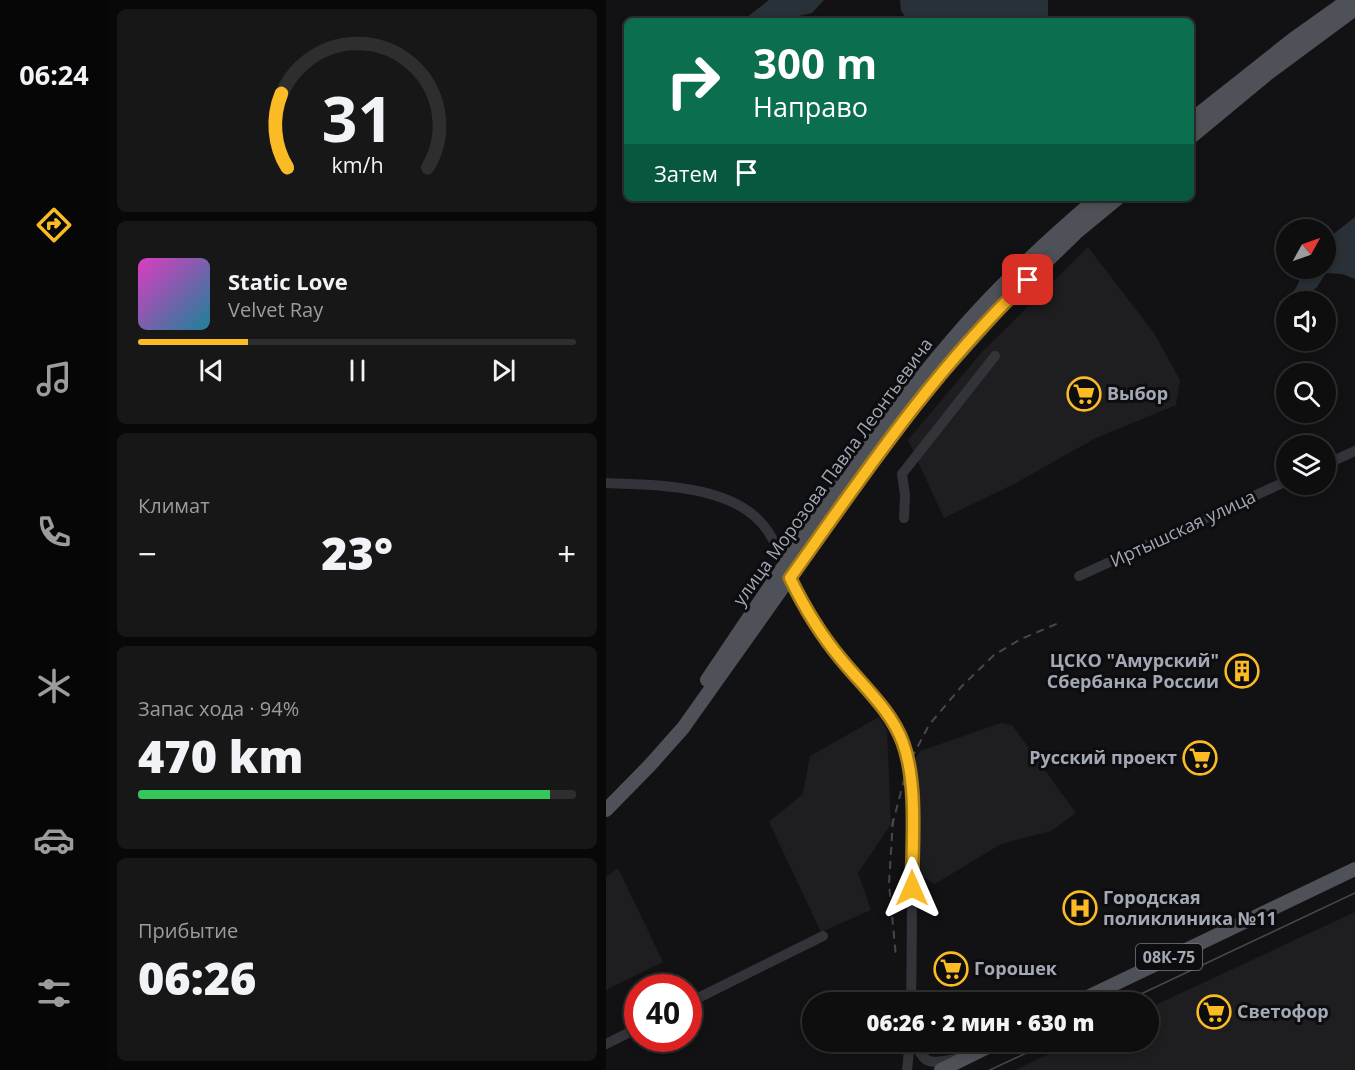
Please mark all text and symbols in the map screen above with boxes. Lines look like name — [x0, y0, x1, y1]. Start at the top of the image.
text: 300 m — [753, 34, 877, 91]
icon: right — [654, 42, 732, 120]
text: 06:24 — [19, 56, 89, 93]
text: 31 — [321, 75, 393, 160]
text: Направо — [753, 88, 868, 125]
text: km/h — [331, 150, 383, 179]
icon: arrive — [730, 156, 763, 189]
text: Затем — [654, 158, 718, 188]
icon: directions — [33, 204, 75, 246]
north arrow — [1276, 219, 1336, 279]
map controls — [1276, 219, 1336, 495]
pin — [1002, 254, 1053, 305]
icon: arrive — [1011, 263, 1044, 296]
text: Static Love — [228, 266, 348, 296]
button: sound — [1276, 291, 1336, 351]
text: Velvet Ray — [228, 296, 323, 323]
street label: улица Морозова Павла Леонтьевича — [727, 333, 938, 610]
icon: previous — [195, 354, 228, 387]
icon: pause — [341, 354, 374, 387]
icon: next — [487, 354, 520, 387]
icon: music — [33, 358, 75, 400]
button: search — [1276, 363, 1336, 423]
supermarket icon: Выбор — [1066, 376, 1102, 412]
place label: Выбор — [1107, 381, 1168, 405]
button: layers — [1276, 435, 1336, 495]
street label: Иртышская улица — [1106, 484, 1259, 572]
text: Климат — [138, 492, 210, 519]
icon: phone — [33, 511, 75, 553]
text: 23° — [321, 522, 393, 583]
text: − — [138, 531, 157, 576]
text: + — [557, 531, 576, 576]
place label: ЦСКО "Амурский" Сбербанка России — [1047, 648, 1219, 693]
building icon: ЦСКО "Амурский" Сбербанка России — [1224, 653, 1260, 689]
icon: climate — [33, 665, 75, 707]
text: Запас хода · 94% — [138, 695, 299, 722]
text: 470 km — [138, 725, 303, 786]
supermarket icon: Русский проект — [1182, 740, 1218, 776]
place label: Русский проект — [1029, 745, 1177, 769]
icon: car — [33, 819, 75, 861]
position arrow — [880, 856, 944, 920]
place label: Городская поликлиника №11 — [1103, 885, 1277, 930]
hospital icon: Городская поликлиника №11 — [1062, 890, 1098, 926]
text: Прибытие — [138, 917, 238, 944]
road number: 08К-75 — [1136, 944, 1202, 970]
text: 06:26 — [138, 947, 256, 1008]
supermarket icon: Горошек — [933, 951, 969, 987]
place label: Горошек — [974, 956, 1058, 980]
icon: filters — [33, 972, 75, 1014]
speed limit sign: 40 — [624, 974, 702, 1052]
supermarket icon: Светофор — [1196, 994, 1232, 1030]
place label: Светофор — [1237, 999, 1329, 1023]
text: 06:26 · 2 мин · 630 m — [867, 1007, 1094, 1037]

